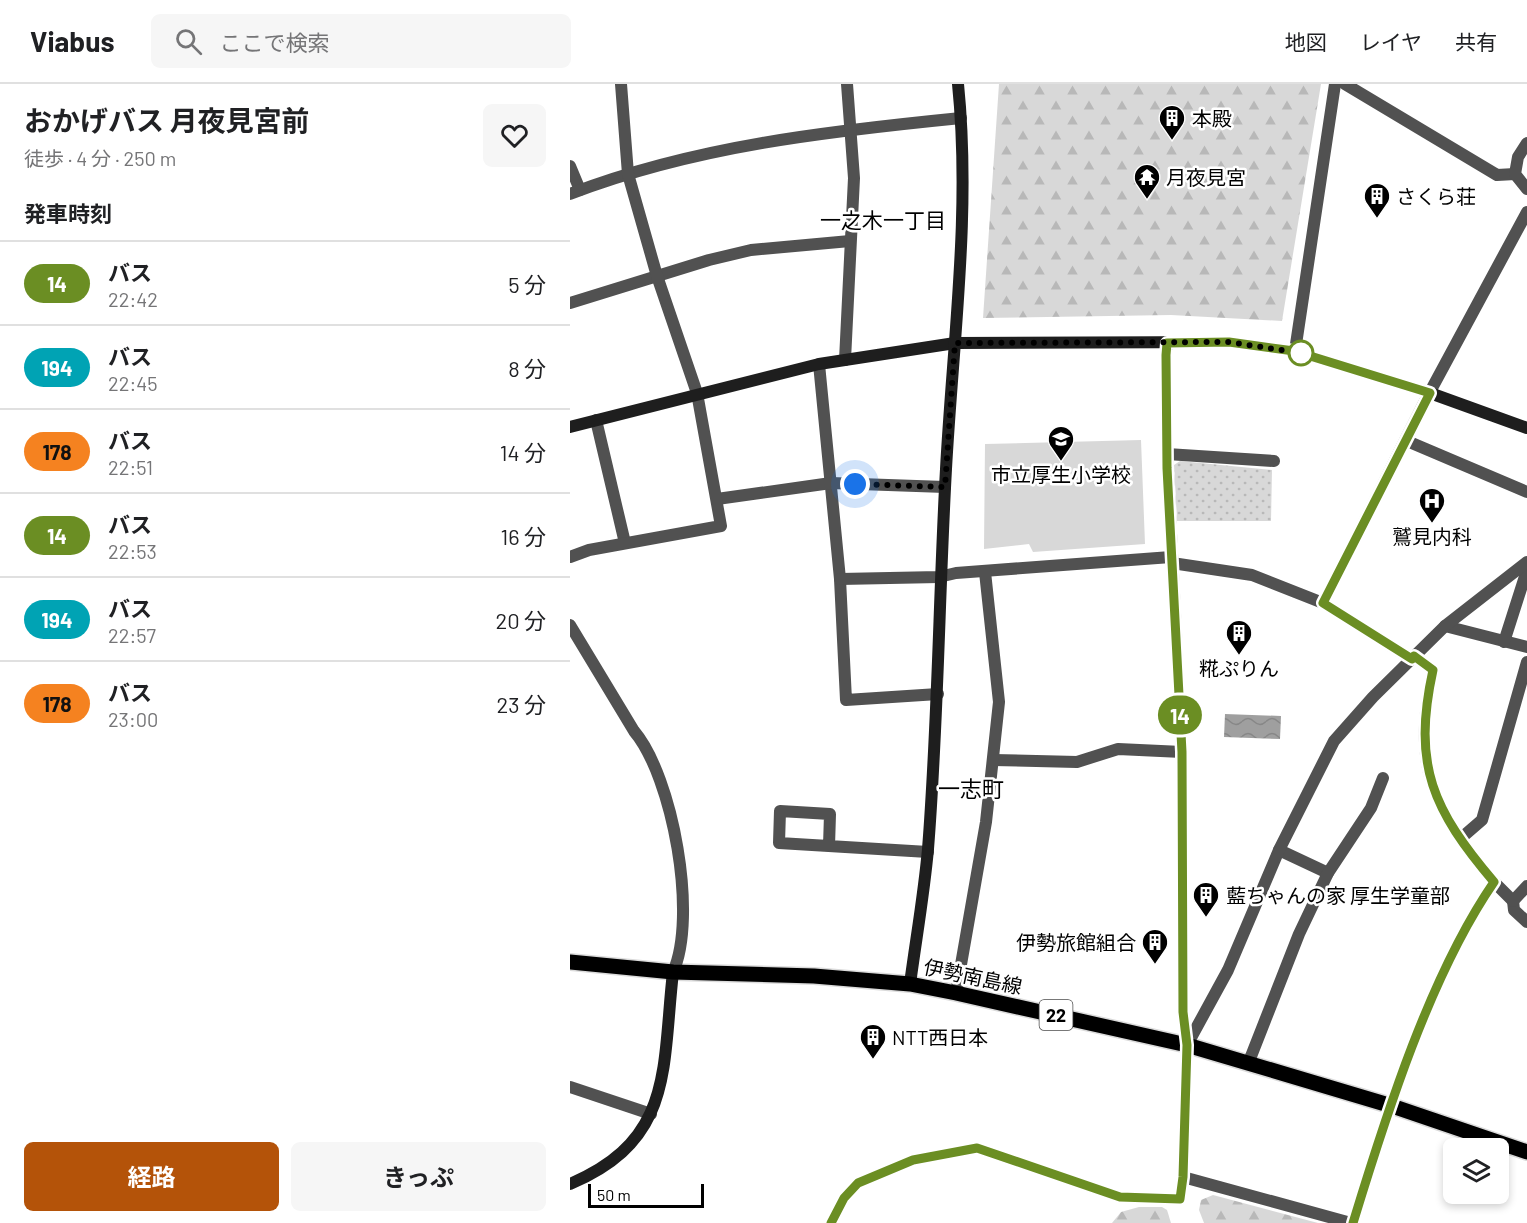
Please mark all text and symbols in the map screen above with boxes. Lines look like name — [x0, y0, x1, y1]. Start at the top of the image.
search box — [151, 14, 571, 68]
text: Viabus — [30, 24, 115, 58]
icon: search — [172, 25, 205, 58]
text: ここで検索 — [220, 29, 330, 55]
text: 地図 — [1285, 29, 1327, 54]
text: レイヤ — [1360, 29, 1422, 54]
text: 共有 — [1455, 29, 1497, 54]
text: おかげバス 月夜見宮前 — [24, 103, 310, 137]
building icon: 本殿 — [1157, 103, 1187, 141]
button: heart — [483, 104, 546, 167]
place label: 本殿 — [1192, 106, 1232, 130]
text: 徒歩 · 4 分 · 250 m — [24, 146, 176, 170]
temple icon: 月夜見宮 — [1132, 162, 1162, 200]
place label: 月夜見宮 — [1166, 165, 1246, 189]
building icon: さくら荘 — [1362, 181, 1392, 219]
place label: さくら荘 — [1396, 184, 1476, 208]
text: 発車時刻 — [24, 200, 112, 226]
district label: 一之木一丁目 — [820, 207, 946, 232]
text: バス — [108, 259, 152, 285]
text: 14 — [47, 271, 67, 296]
text: 5 分 — [508, 271, 546, 297]
text: 22:42 — [108, 287, 158, 311]
unlabelled marker — [1288, 340, 1314, 366]
text: バス — [108, 343, 152, 369]
text: 194 — [41, 355, 73, 380]
text: 8 分 — [508, 355, 546, 381]
text: 22:45 — [108, 371, 158, 395]
school or university icon: 市立厚生小学校 — [1046, 424, 1076, 462]
text: バス — [108, 427, 152, 453]
text: 178 — [42, 439, 72, 464]
text: 14 分 — [500, 439, 546, 465]
text: 22:51 — [108, 455, 153, 479]
place label: 市立厚生小学校 — [991, 462, 1131, 486]
your location — [840, 469, 870, 499]
hospital icon: 鷲見内科 — [1417, 486, 1447, 524]
text: バス — [108, 511, 152, 537]
text: 14 — [47, 523, 67, 548]
text: 16 分 — [501, 523, 546, 549]
place label: 鷲見内科 — [1392, 524, 1472, 548]
text: 22:53 — [108, 539, 157, 563]
text: バス — [108, 595, 152, 621]
text: 194 — [41, 607, 73, 632]
text: 20 分 — [495, 607, 546, 633]
building icon: 糀ぷりん — [1224, 618, 1254, 656]
text: 22:57 — [108, 623, 156, 647]
place label: 糀ぷりん — [1199, 656, 1279, 680]
text: バス — [108, 679, 152, 705]
text: 178 — [42, 691, 72, 716]
text: 23 分 — [497, 691, 546, 717]
line badge: 14 — [1153, 696, 1207, 734]
text: 14 — [1170, 703, 1190, 728]
text: 23:00 — [108, 707, 158, 731]
district label: 一志町 — [938, 775, 1004, 801]
building icon: 藍ちゃんの家 厚生学童部 — [1191, 880, 1221, 918]
place label: 藍ちゃんの家 厚生学童部 — [1226, 883, 1450, 907]
building icon: 伊勢旅館組合 — [1140, 927, 1170, 965]
place label: 伊勢旅館組合 — [1016, 930, 1136, 954]
street label: 伊勢南島線 — [922, 954, 1024, 998]
road number: 22 — [1040, 1000, 1072, 1030]
building icon: NTT西日本 — [858, 1022, 888, 1060]
place label: NTT西日本 — [892, 1025, 988, 1049]
map controls — [1443, 1138, 1509, 1204]
button: layers — [1443, 1138, 1509, 1204]
button: 経路 — [24, 1142, 279, 1211]
button: きっぷ — [291, 1142, 546, 1211]
scale bar — [588, 1181, 704, 1208]
text: 50 m — [597, 1185, 631, 1204]

